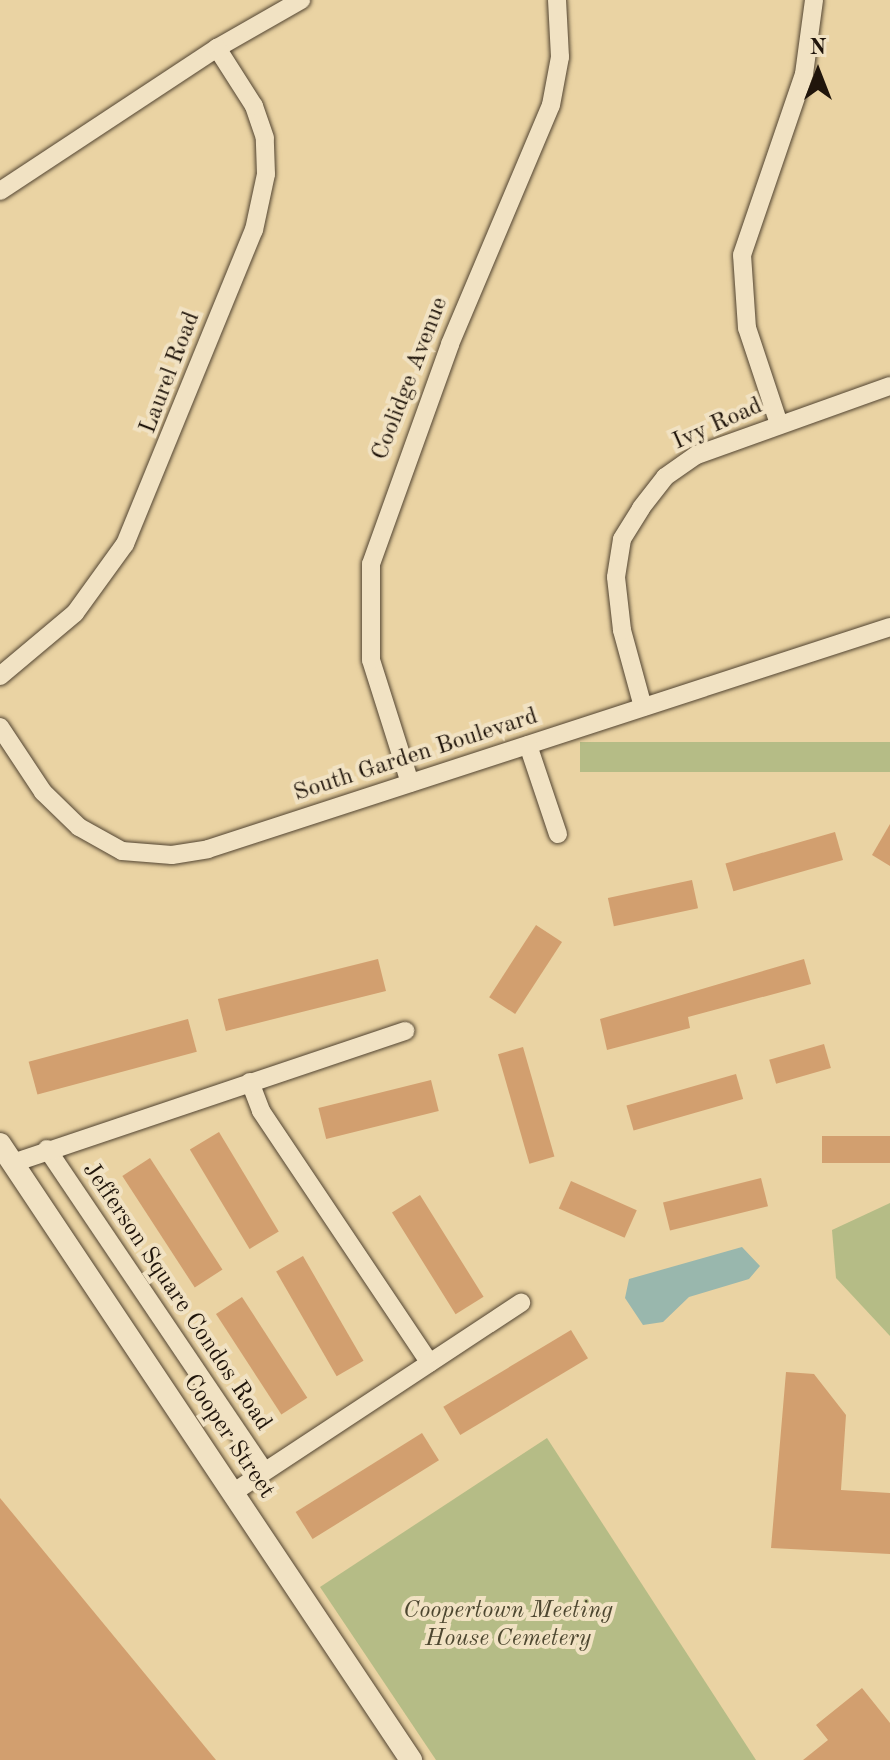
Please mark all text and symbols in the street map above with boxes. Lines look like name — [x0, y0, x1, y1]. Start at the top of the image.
north arrow — [778, 32, 858, 112]
text: N — [810, 37, 826, 59]
street label: Coolidge Avenue — [367, 293, 455, 465]
street label: Laurel Road — [135, 308, 207, 438]
street label: Ivy Road — [669, 393, 767, 457]
street label: South Garden Boulevard — [290, 703, 542, 809]
street label: Jefferson Square Condos Road — [75, 1157, 277, 1437]
street label: Cooper Street — [176, 1369, 280, 1505]
park label: Coopertown Meeting House Cemetery — [403, 1598, 613, 1654]

